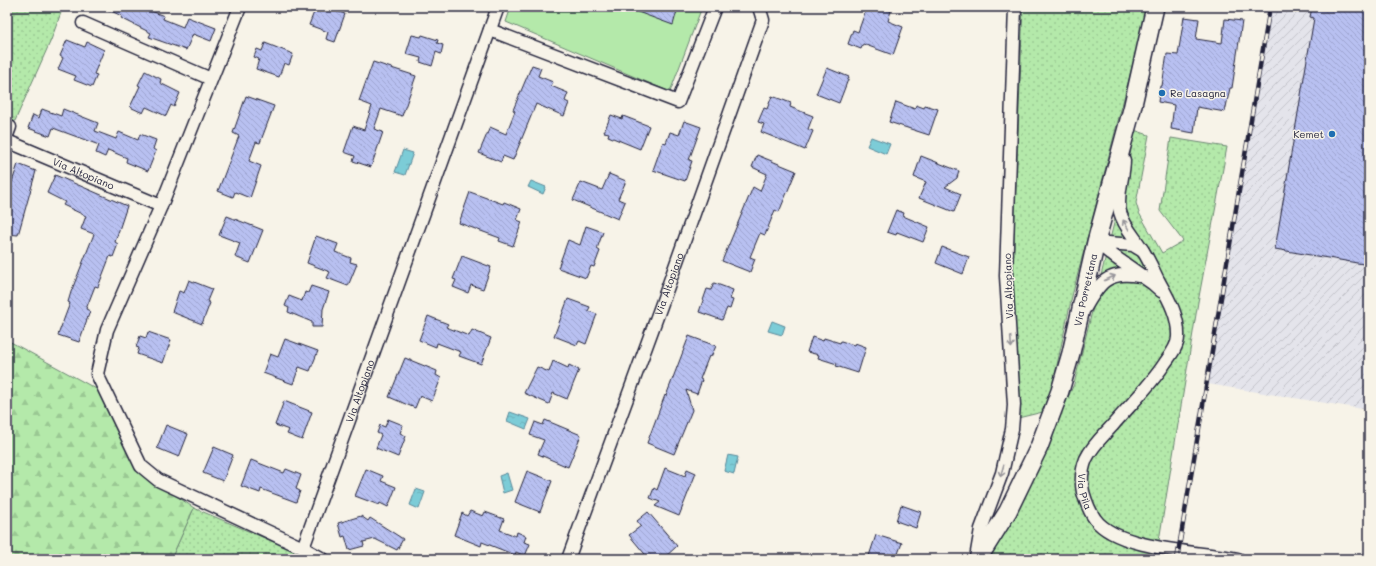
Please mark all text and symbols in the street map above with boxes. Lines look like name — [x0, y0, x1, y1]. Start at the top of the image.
place label: Re Lasagna — [1170, 86, 1226, 100]
marker: Re Lasagna — [1157, 88, 1167, 98]
place label: Kemet — [1293, 127, 1324, 141]
marker: Kemet — [1327, 129, 1337, 139]
street label: Via Altopiano — [50, 154, 116, 193]
one-way arrow — [1122, 219, 1130, 231]
street label: Via Altopiano — [651, 251, 687, 317]
street label: Via Porrettana — [1070, 252, 1100, 327]
street label: Via Altopiano — [1000, 253, 1016, 319]
one-way arrow — [1104, 274, 1116, 282]
one-way arrow — [1007, 335, 1014, 348]
street label: Via Altopiano — [342, 358, 377, 424]
one-way arrow — [998, 464, 1005, 477]
street label: Via Pila — [1075, 473, 1095, 512]

